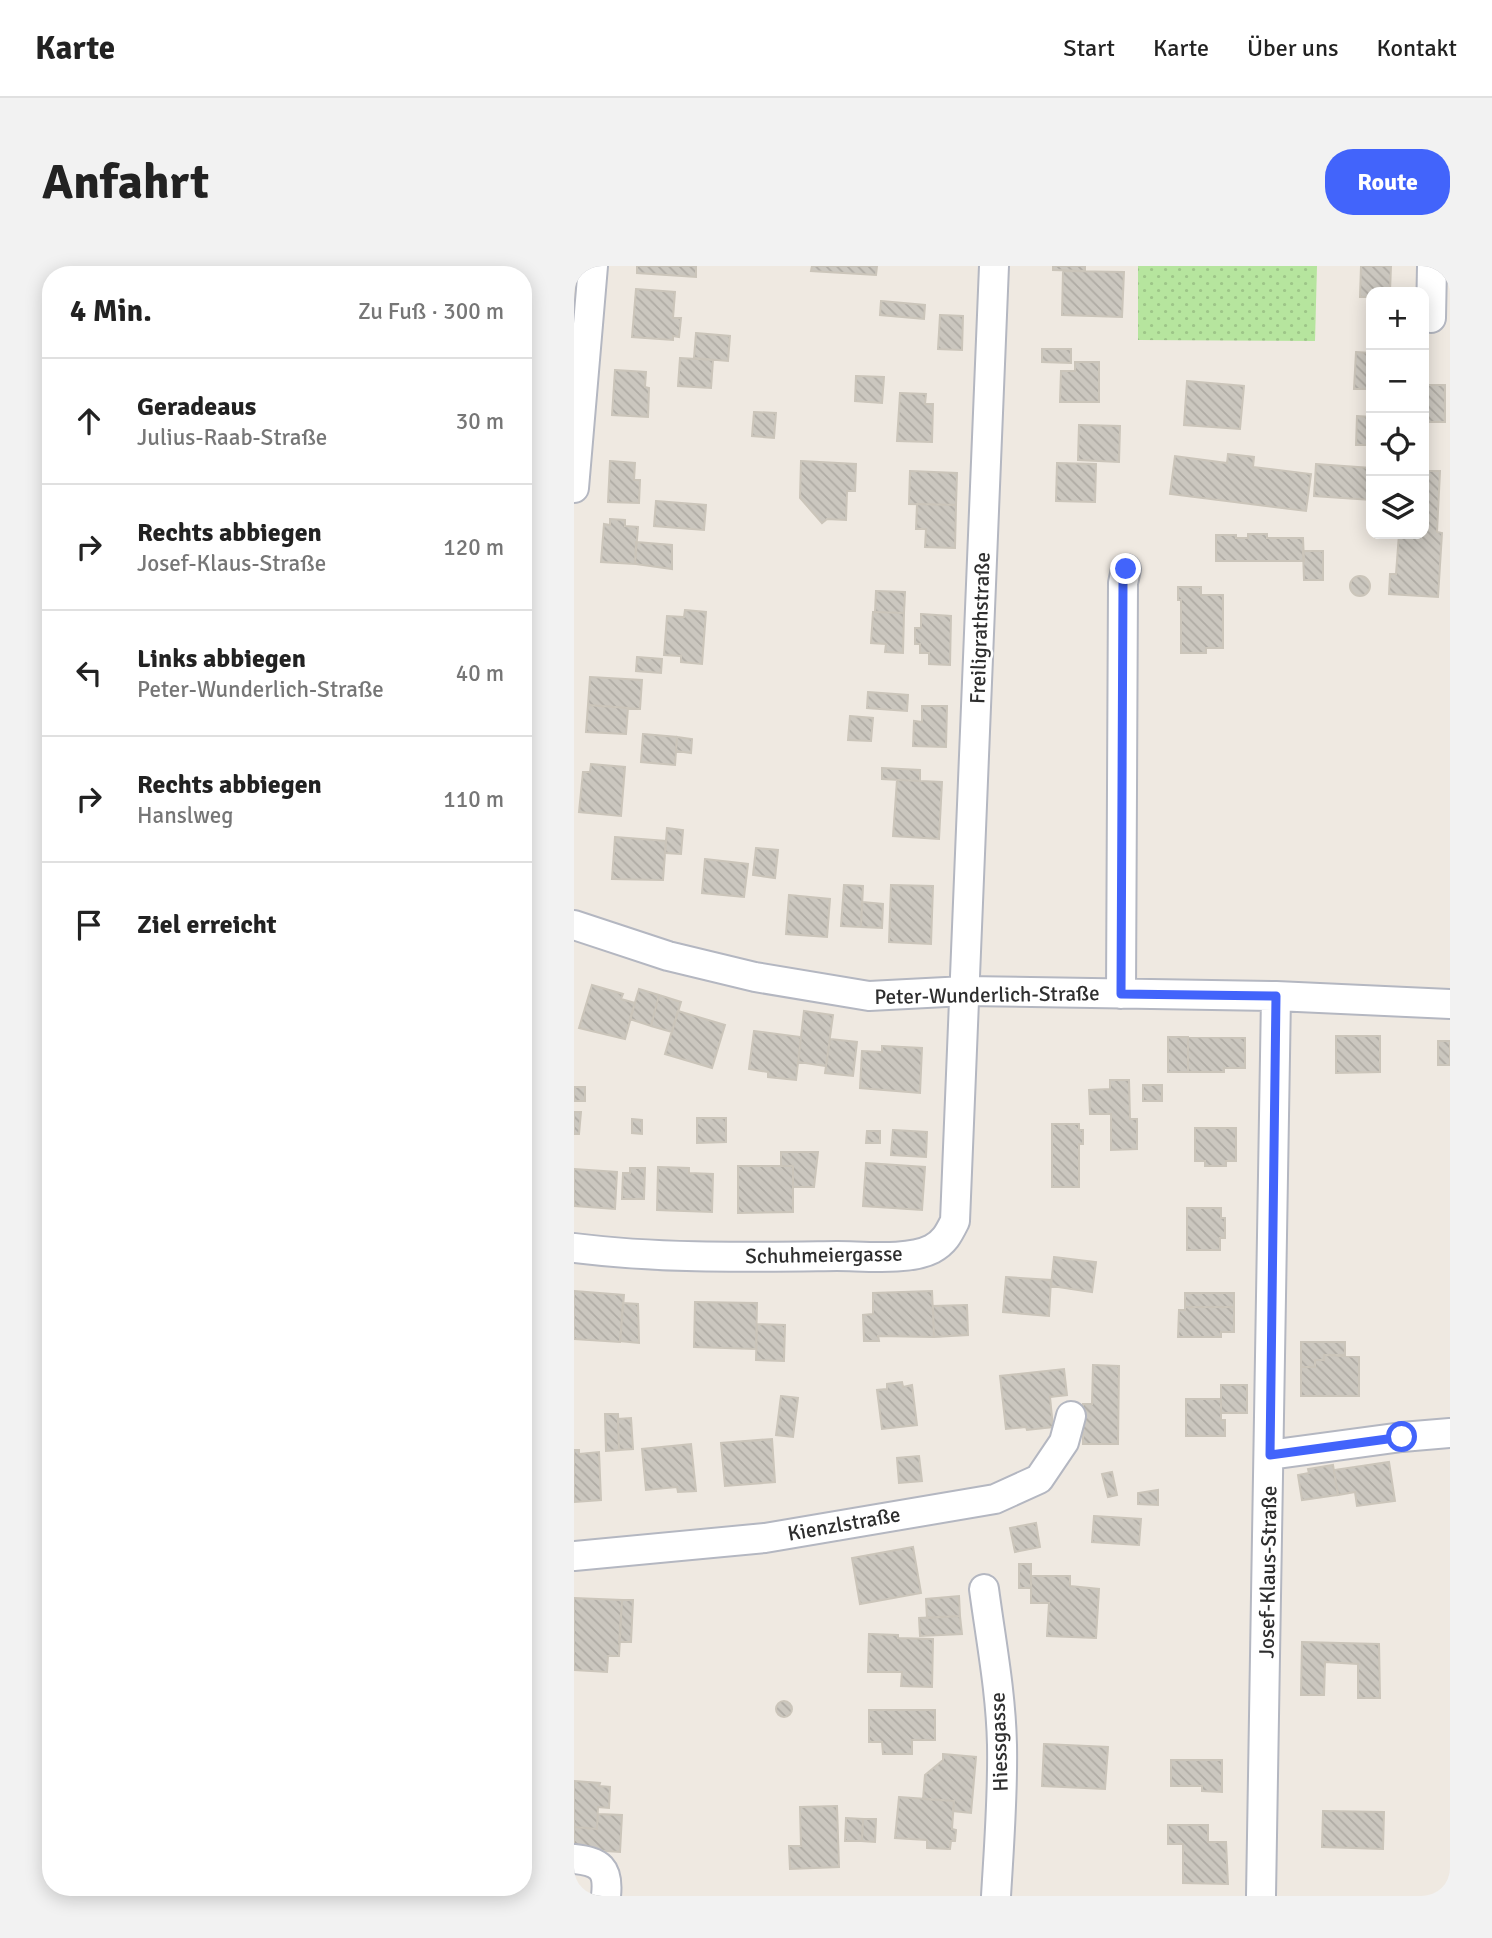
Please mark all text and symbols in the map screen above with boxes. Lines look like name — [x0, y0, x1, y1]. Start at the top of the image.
text: Karte — [35, 28, 115, 69]
text: Start — [1063, 33, 1115, 63]
text: Karte — [1153, 33, 1209, 63]
text: Über uns — [1247, 33, 1339, 63]
text: Kontakt — [1377, 33, 1457, 63]
button: Route — [1325, 149, 1450, 215]
text: Anfahrt — [42, 152, 209, 212]
map controls — [1366, 287, 1429, 539]
button: + — [1366, 287, 1429, 350]
text: 4 Min. — [70, 293, 152, 330]
text: Zu Fuß · 300 m — [358, 297, 504, 326]
button: − — [1366, 350, 1429, 413]
text: Geradeaus — [137, 391, 256, 423]
icon: ahead — [70, 402, 108, 440]
text: 30 m — [456, 407, 504, 436]
button: locate — [1366, 413, 1429, 476]
text: Julius-Raab-Straße — [137, 423, 327, 452]
button: layers — [1366, 476, 1429, 539]
text: Rechts abbiegen — [137, 517, 322, 549]
icon: right — [70, 528, 108, 566]
text: 120 m — [443, 533, 504, 562]
text: Josef-Klaus-Straße — [137, 549, 326, 578]
street label: Freiligrathstraße — [964, 552, 996, 704]
route end — [1110, 553, 1141, 584]
text: Links abbiegen — [137, 643, 306, 675]
icon: left — [70, 654, 108, 692]
text: 40 m — [456, 659, 504, 688]
text: Peter-Wunderlich-Straße — [137, 675, 384, 704]
text: Rechts abbiegen — [137, 769, 322, 801]
icon: right — [70, 780, 108, 818]
text: 110 m — [443, 785, 504, 814]
text: Hanslweg — [137, 801, 233, 830]
icon: arrive — [70, 906, 108, 944]
text: Ziel erreicht — [137, 909, 277, 941]
street label: Peter-Wunderlich-Straße — [874, 980, 1100, 1010]
street label: Schuhmeiergasse — [745, 1241, 903, 1269]
route start — [1386, 1421, 1417, 1452]
street label: Josef-Klaus-Straße — [1253, 1485, 1283, 1659]
street label: Kienzlstraße — [786, 1501, 902, 1547]
street label: Hiessgasse — [984, 1692, 1014, 1792]

